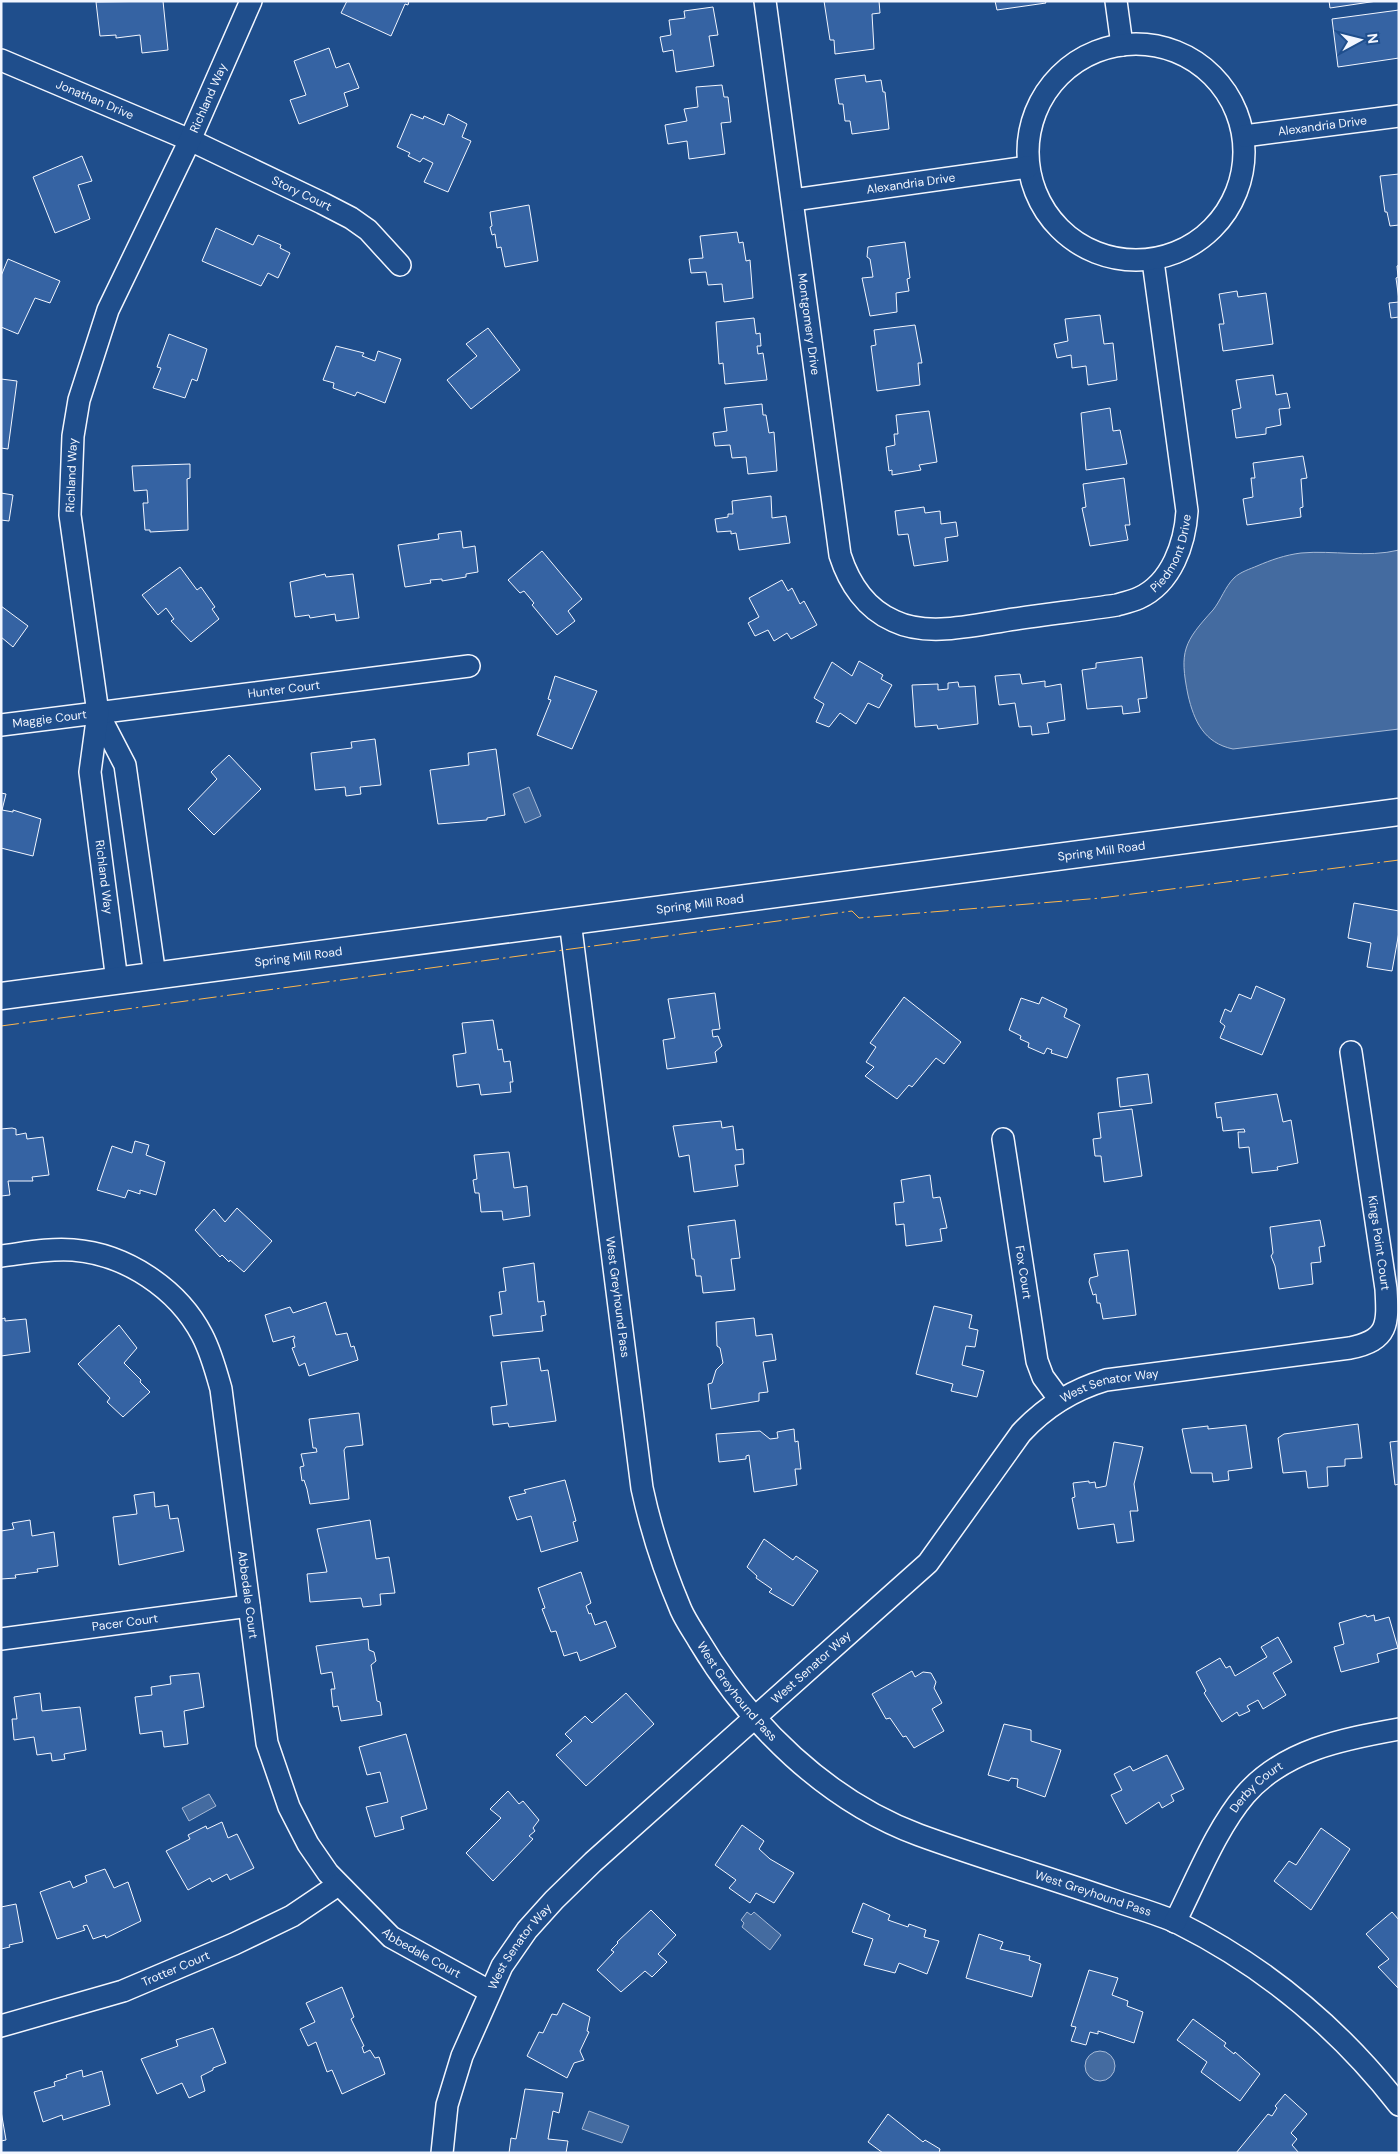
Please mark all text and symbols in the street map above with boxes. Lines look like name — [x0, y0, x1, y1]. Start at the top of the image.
north arrow — [1335, 15, 1385, 65]
text: N — [1363, 32, 1382, 45]
street label: Richland Way — [186, 60, 231, 135]
street label: Jonathan Drive — [54, 76, 136, 123]
street label: Alexandria Drive — [1277, 112, 1368, 140]
street label: Alexandria Drive — [865, 169, 957, 198]
street label: Story Court — [269, 172, 335, 215]
street label: Montgomery Drive — [794, 272, 824, 376]
street label: Richland Way — [62, 437, 81, 513]
street label: Piedmont Drive — [1147, 513, 1195, 596]
street label: Hunter Court — [247, 677, 321, 702]
street label: Maggie Court — [12, 706, 88, 731]
street label: Spring Mill Road — [1057, 837, 1146, 865]
street label: Richland Way — [92, 839, 117, 915]
street label: Spring Mill Road — [655, 890, 745, 918]
street label: Spring Mill Road — [254, 943, 343, 971]
street label: Kings Point Court — [1364, 1194, 1394, 1292]
street label: West Greyhound Pass — [602, 1235, 633, 1358]
street label: Fox Court — [1011, 1245, 1035, 1301]
street label: West Senator Way — [1057, 1365, 1160, 1406]
street label: Abbedale Court — [234, 1550, 261, 1640]
street label: Pacer Court — [91, 1610, 159, 1635]
street label: West Senator Way — [768, 1627, 855, 1707]
street label: West Greyhound Pass — [693, 1639, 781, 1745]
street label: Derby Court — [1226, 1758, 1286, 1816]
street label: West Greyhound Pass — [1033, 1866, 1153, 1920]
street label: West Senator Way — [485, 1900, 555, 1992]
street label: Abbedale Court — [378, 1924, 464, 1982]
street label: Trotter Court — [139, 1947, 212, 1990]

